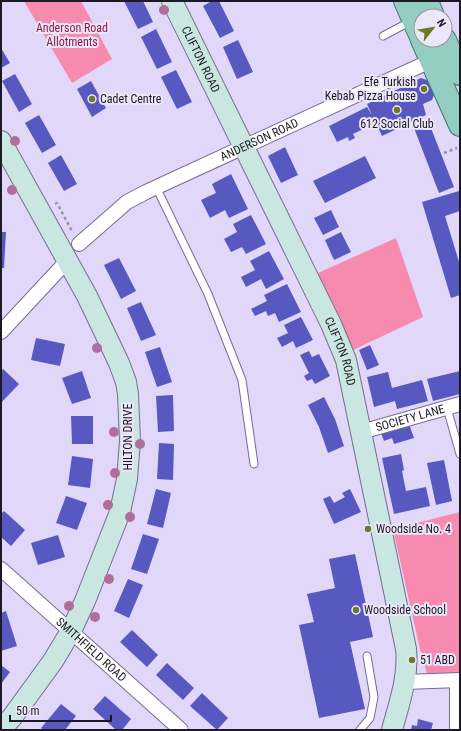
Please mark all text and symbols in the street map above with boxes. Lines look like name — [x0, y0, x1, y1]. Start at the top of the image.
north arrow — [413, 8, 453, 48]
text: N — [434, 17, 449, 30]
park label: Anderson Road Allotments — [36, 21, 108, 49]
street label: CLIFTON ROAD — [178, 24, 223, 95]
place label: Efe Turkish Kebab Pizza House — [325, 75, 416, 103]
marker: Efe Turkish Kebab Pizza House — [419, 84, 429, 94]
place label: Cadet Centre — [100, 92, 162, 106]
marker: Cadet Centre — [87, 94, 97, 104]
marker: 612 Social Club — [392, 105, 402, 115]
street label: ANDERSON ROAD — [218, 116, 301, 164]
place label: 612 Social Club — [360, 117, 434, 131]
street label: CLIFTON ROAD — [322, 315, 358, 387]
street label: SOCIETY LANE — [374, 402, 446, 435]
street label: HILTON DRIVE — [121, 404, 135, 470]
place label: Woodside No. 4 — [376, 522, 451, 536]
marker: Woodside No. 4 — [363, 524, 373, 534]
place label: Woodside School — [364, 603, 446, 617]
marker: Woodside School — [351, 605, 361, 615]
street label: SMITHFIELD ROAD — [53, 615, 129, 685]
place label: 51 ABD — [420, 653, 455, 667]
marker: 51 ABD — [407, 655, 417, 665]
scale bar — [10, 697, 111, 723]
text: 50 m — [16, 704, 40, 718]

